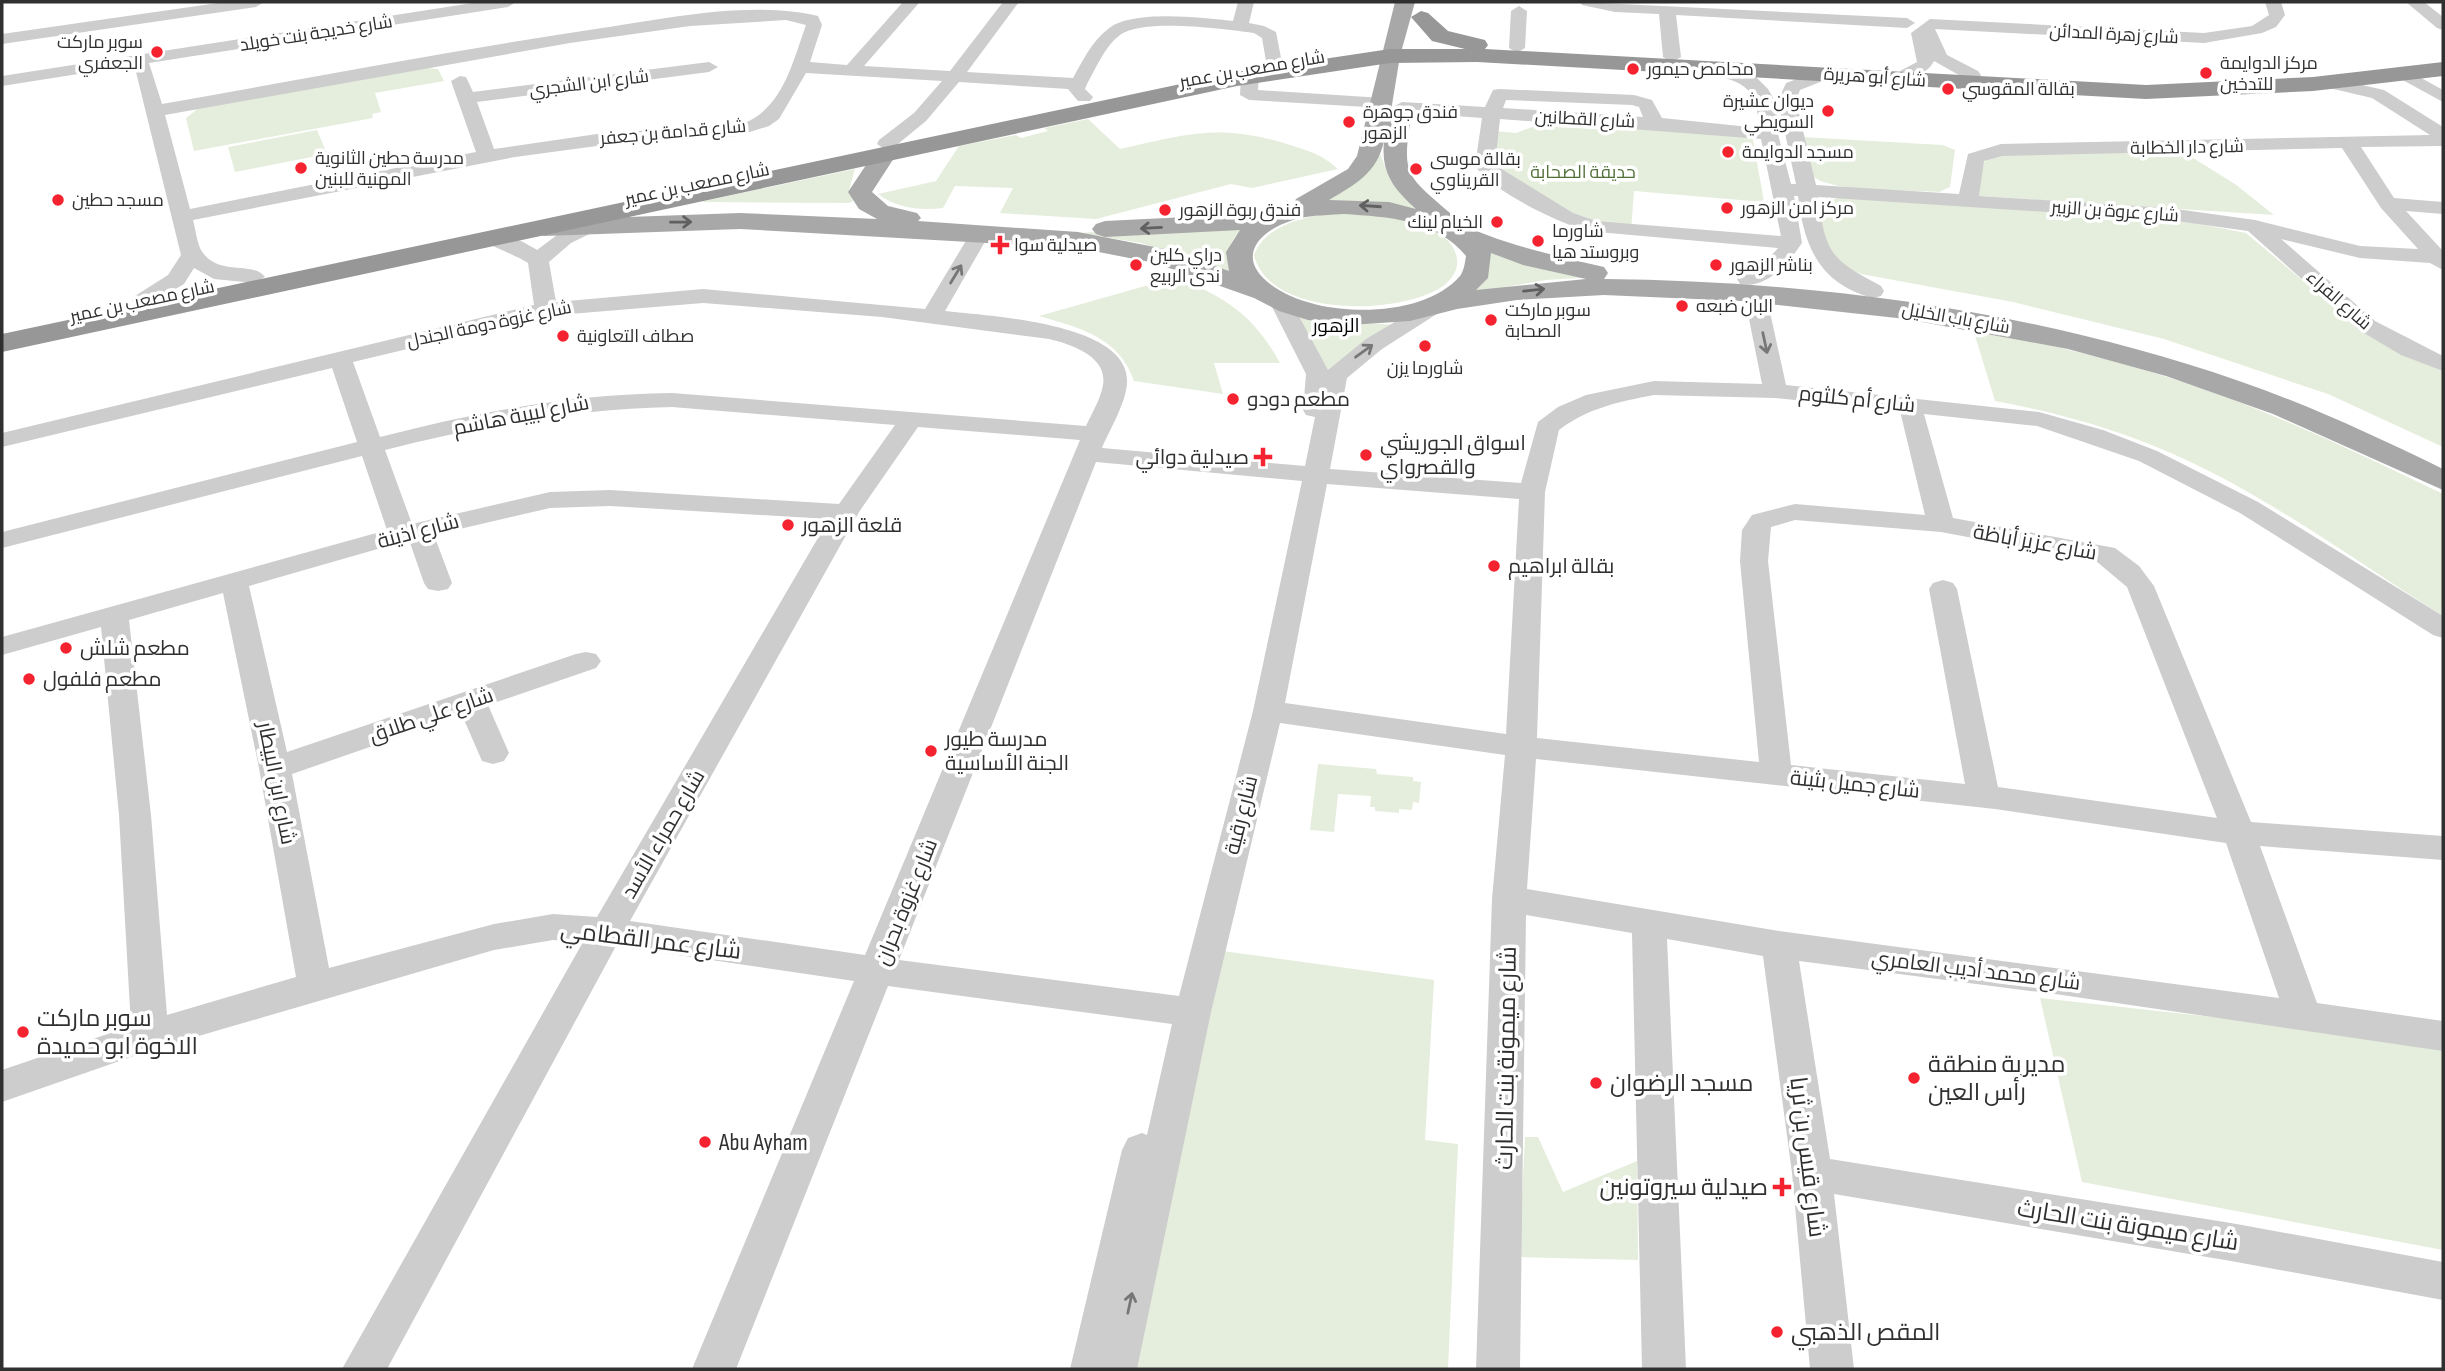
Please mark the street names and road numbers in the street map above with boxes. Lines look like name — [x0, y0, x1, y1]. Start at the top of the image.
street label: شارع خديجة بنت خويلد — [238, 11, 394, 57]
street label: شارع زهرة المدائن — [2049, 21, 2179, 49]
street label: شارع مصعب بن عمير — [1177, 46, 1327, 94]
street label: شارع أبو هريرة — [1823, 62, 1927, 93]
street label: شارع ابن الشجري — [528, 66, 650, 104]
street label: شارع القطانين — [1534, 106, 1636, 134]
street label: شارع قدامة بن جعفر — [598, 116, 747, 150]
street label: شارع دار الخطابة — [2130, 136, 2244, 160]
street label: شارع مصعب بن عمير — [622, 159, 772, 211]
street label: شارع عروة بن الزبير — [2049, 196, 2180, 227]
street label: شارع الفراء — [2301, 267, 2375, 335]
street label: شارع مصعب بن عمير — [67, 276, 217, 328]
street label: شارع غزوة دومة الجندل — [405, 297, 574, 353]
street label: شارع باب الخليل — [1900, 299, 2011, 339]
street label: شارع أم كلثوم — [1797, 380, 1917, 419]
street label: شارع لبيبة هاشم — [451, 390, 591, 442]
street label: شارع اذينة — [374, 509, 462, 555]
street label: شارع عزيز أباظة — [1971, 518, 2099, 567]
street label: شارع علي طلاق — [366, 683, 498, 751]
street label: شارع ابن البيطار — [251, 719, 301, 847]
street label: شارع حمراء الأسد — [617, 765, 711, 904]
street label: شارع جميل بثينة — [1789, 765, 1921, 805]
street label: شارع رقية — [1220, 773, 1264, 857]
street label: شارع غزوة بحران — [870, 835, 944, 969]
street label: شارع عمر القطامي — [558, 915, 743, 970]
street label: شارع محمد أديب العامري — [1870, 944, 2082, 999]
street label: شارع ميمونة بنت الحارث — [1490, 946, 1524, 1170]
street label: شارع قيس بن ثريا — [1782, 1075, 1832, 1239]
street label: شارع ميمونة بنت الحارث — [2015, 1194, 2241, 1258]

